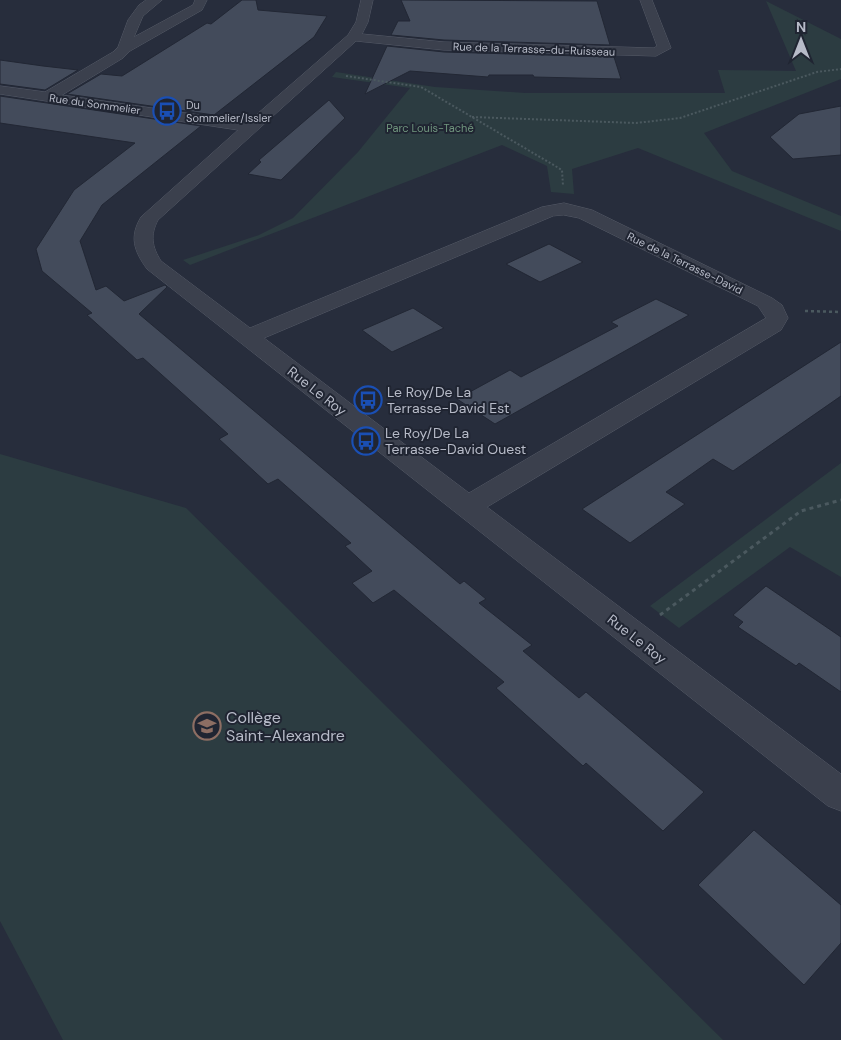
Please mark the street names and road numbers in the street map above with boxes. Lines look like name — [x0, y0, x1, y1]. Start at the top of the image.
street label: Rue de la Terrasse-du-Ruisseau — [453, 39, 615, 59]
street label: Rue du Sommelier — [48, 91, 142, 117]
street label: Rue de la Terrasse-David — [625, 229, 745, 297]
street label: Rue Le Roy — [284, 362, 350, 420]
street label: Rue Le Roy — [604, 610, 670, 668]

